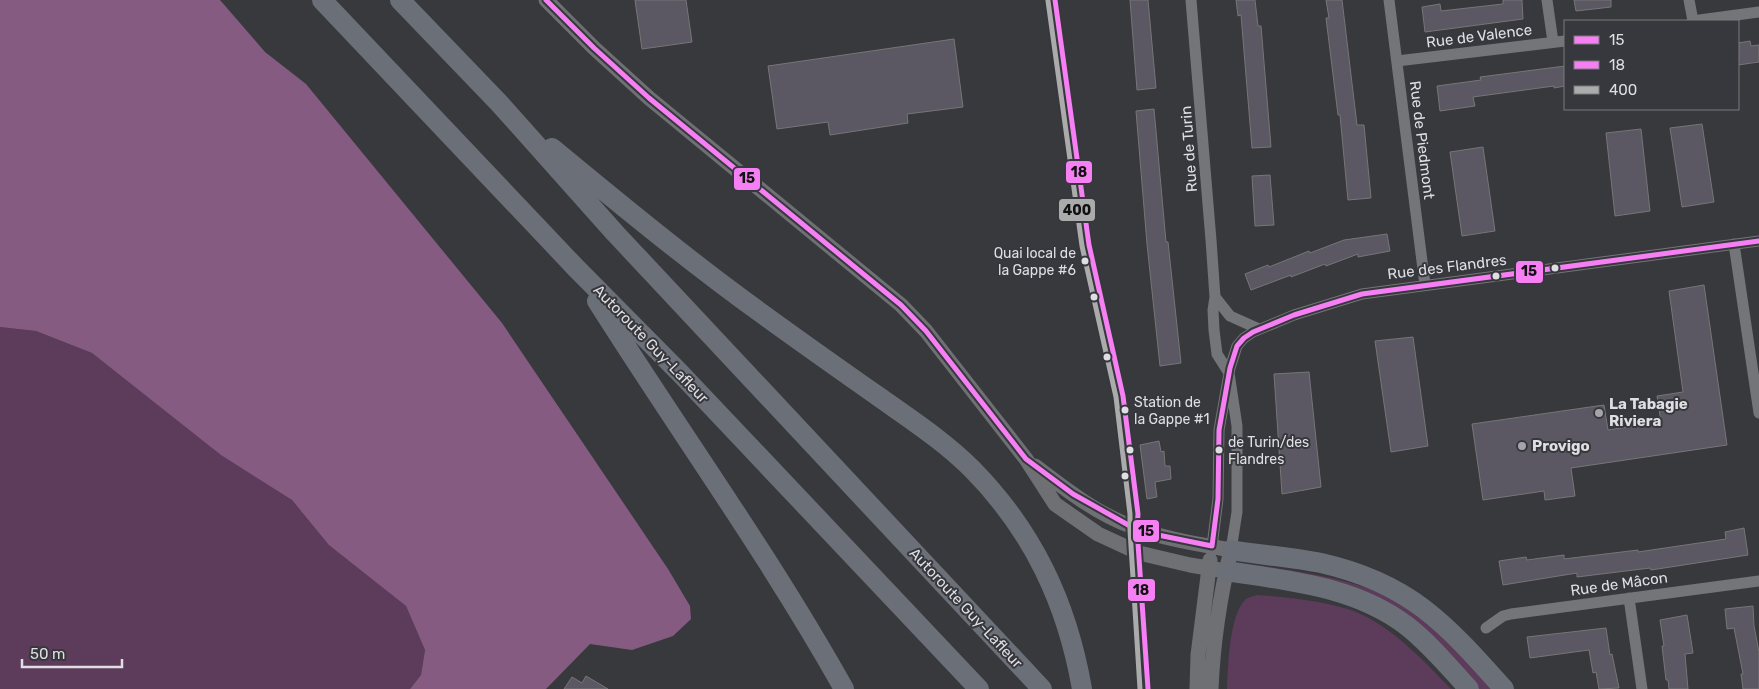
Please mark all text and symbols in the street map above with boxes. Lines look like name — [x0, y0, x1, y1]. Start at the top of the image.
legend — [1564, 20, 1739, 110]
street label: Rue de Valence — [1425, 21, 1533, 51]
text: 15 — [1609, 31, 1624, 49]
text: 18 — [1609, 56, 1625, 74]
street label: Rue de Piedmont — [1406, 80, 1438, 200]
text: 400 — [1609, 81, 1637, 99]
street label: Rue de Turin — [1177, 105, 1201, 193]
line badge: 18 — [1065, 160, 1093, 184]
text: 18 — [1071, 164, 1087, 181]
line badge: 15 — [733, 167, 761, 191]
text: 15 — [739, 170, 755, 187]
line badge: 400 — [1058, 198, 1096, 222]
text: 400 — [1063, 202, 1091, 219]
place label: Quai local de la Gappe #6 — [994, 245, 1076, 279]
street label: Rue des Flandres — [1386, 251, 1508, 283]
marker: Quai local de la Gappe #6 — [1080, 256, 1090, 266]
line badge: 15 — [1515, 260, 1544, 284]
text: 15 — [1521, 263, 1537, 280]
unlabelled marker — [1550, 263, 1560, 273]
unlabelled marker — [1491, 271, 1501, 281]
street label: Autoroute Guy-Lafleur — [590, 281, 712, 407]
unlabelled marker — [1089, 292, 1099, 302]
unlabelled marker — [1102, 352, 1112, 362]
place label: Station de la Gappe #1 — [1134, 394, 1210, 428]
place label: La Tabagie Riviera — [1609, 395, 1688, 430]
marker: Station de la Gappe #1 — [1120, 405, 1130, 415]
marker: La Tabagie Riviera — [1593, 407, 1605, 419]
place label: de Turin/des Flandres — [1228, 434, 1309, 468]
place label: Provigo — [1532, 437, 1590, 455]
marker: Provigo — [1516, 440, 1528, 452]
unlabelled marker — [1125, 445, 1135, 455]
marker: de Turin/des Flandres — [1214, 445, 1224, 455]
unlabelled marker — [1120, 471, 1130, 481]
line badge: 15 — [1132, 519, 1160, 543]
text: 15 — [1138, 523, 1154, 540]
street label: Autoroute Guy-Lafleur — [906, 544, 1027, 672]
street label: Rue de Mâcon — [1569, 568, 1669, 600]
line badge: 18 — [1127, 578, 1156, 602]
text: 18 — [1133, 582, 1149, 599]
scale bar — [22, 636, 122, 668]
text: 50 m — [30, 645, 65, 663]

